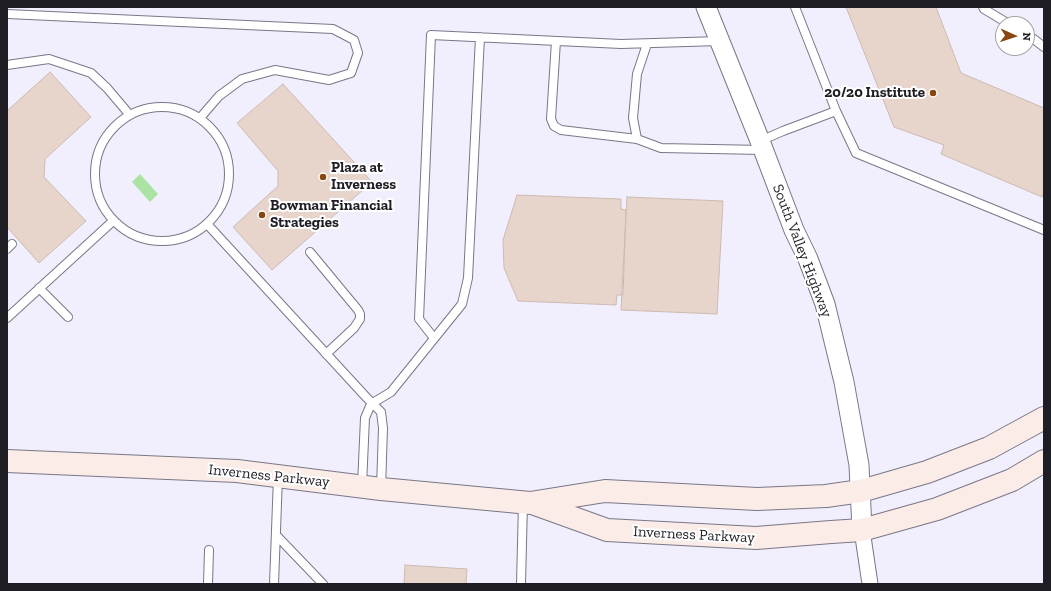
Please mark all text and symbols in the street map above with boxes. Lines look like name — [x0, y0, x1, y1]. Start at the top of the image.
north arrow — [995, 16, 1035, 56]
text: N — [1020, 32, 1033, 41]
place label: 20/20 Institute — [824, 84, 925, 102]
marker: 20/20 Institute — [928, 88, 938, 98]
place label: Plaza at Inverness — [331, 159, 396, 194]
marker: Plaza at Inverness — [318, 172, 328, 182]
street label: South Valley Highway — [768, 182, 836, 320]
place label: Bowman Financial Strategies — [270, 197, 393, 232]
marker: Bowman Financial Strategies — [257, 210, 267, 220]
street label: Inverness Parkway — [207, 461, 331, 491]
street label: Inverness Parkway — [633, 523, 755, 547]

